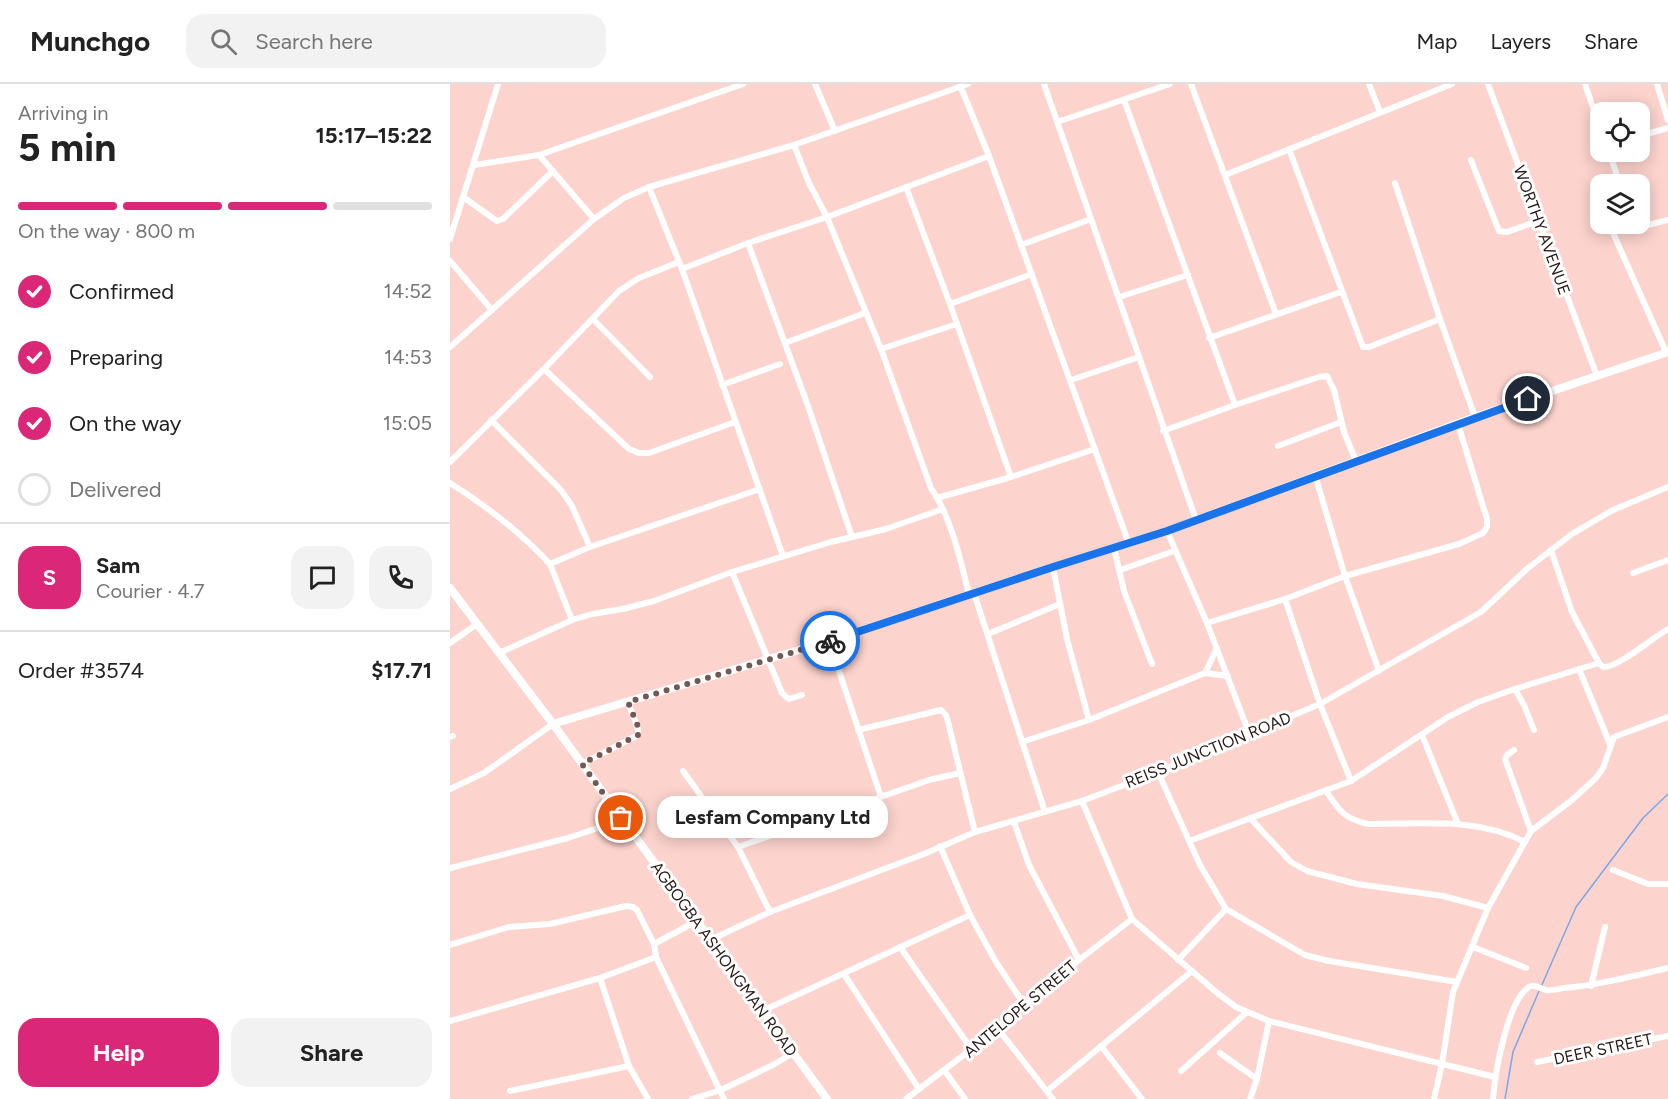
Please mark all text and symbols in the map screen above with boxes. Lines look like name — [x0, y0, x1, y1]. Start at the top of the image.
search box — [186, 14, 606, 68]
text: Munchgo — [30, 24, 150, 58]
icon: search — [207, 25, 240, 58]
text: Search here — [255, 28, 373, 55]
text: Map — [1417, 29, 1457, 54]
text: Layers — [1490, 29, 1551, 54]
text: Share — [1584, 29, 1638, 54]
text: Arriving in — [18, 101, 108, 125]
map controls — [1590, 102, 1650, 234]
button: locate — [1590, 102, 1650, 162]
text: 15:17–15:22 — [316, 122, 432, 149]
text: 5 min — [18, 124, 116, 171]
street label: WORTHY AVENUE — [1510, 163, 1574, 297]
button: layers — [1590, 174, 1650, 234]
text: On the way · 800 m — [18, 219, 195, 243]
icon: check — [18, 275, 51, 308]
text: Confirmed — [69, 278, 174, 305]
text: 14:52 — [384, 279, 432, 303]
icon: check — [18, 341, 51, 374]
text: Preparing — [69, 344, 163, 371]
text: 14:53 — [384, 345, 432, 369]
pin — [1502, 373, 1553, 424]
icon: home — [1511, 382, 1544, 415]
icon: check — [18, 407, 51, 440]
text: On the way — [69, 410, 181, 437]
text: 15:05 — [383, 411, 432, 435]
text: Delivered — [69, 476, 162, 503]
button: chat — [291, 546, 354, 609]
button: phone — [369, 546, 432, 609]
text: Sam — [96, 552, 140, 579]
text: S — [43, 564, 56, 591]
text: Courier · 4.7 — [96, 579, 205, 603]
courier — [800, 611, 860, 671]
icon: bike — [814, 625, 847, 658]
text: Order #3574 — [18, 657, 144, 684]
text: $17.71 — [371, 657, 432, 684]
street label: REISS JUNCTION ROAD — [1122, 708, 1294, 792]
pin — [595, 792, 646, 843]
callout: Lesfam Company Ltd — [657, 797, 888, 839]
icon: bag — [604, 801, 637, 834]
text: Lesfam Company Ltd — [675, 805, 870, 829]
street label: AGBOGBA ASHONGMAN ROAD — [647, 858, 801, 1060]
street label: ANTELOPE STREET — [960, 956, 1080, 1062]
button: Help — [18, 1018, 219, 1087]
button: Share — [231, 1018, 432, 1087]
street label: DEER STREET — [1552, 1029, 1654, 1069]

